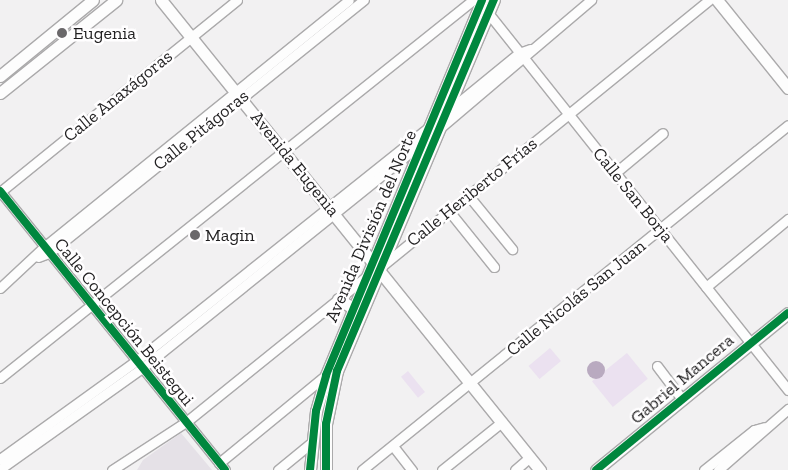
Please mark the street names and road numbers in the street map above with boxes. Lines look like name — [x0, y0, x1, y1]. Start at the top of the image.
street label: Calle Anaxágoras — [59, 45, 177, 147]
street label: Calle Pitágoras — [149, 85, 253, 175]
street label: Avenida Eugenia — [246, 107, 344, 221]
street label: Avenida División del Norte — [321, 127, 421, 325]
street label: Calle Heriberto Frías — [402, 133, 542, 251]
street label: Calle San Borja — [588, 143, 678, 247]
street label: Calle Concepción Beistegui — [50, 234, 198, 410]
street label: Calle Nicolás San Juan — [502, 235, 650, 361]
street label: Gabriel Mancera — [626, 329, 738, 429]

